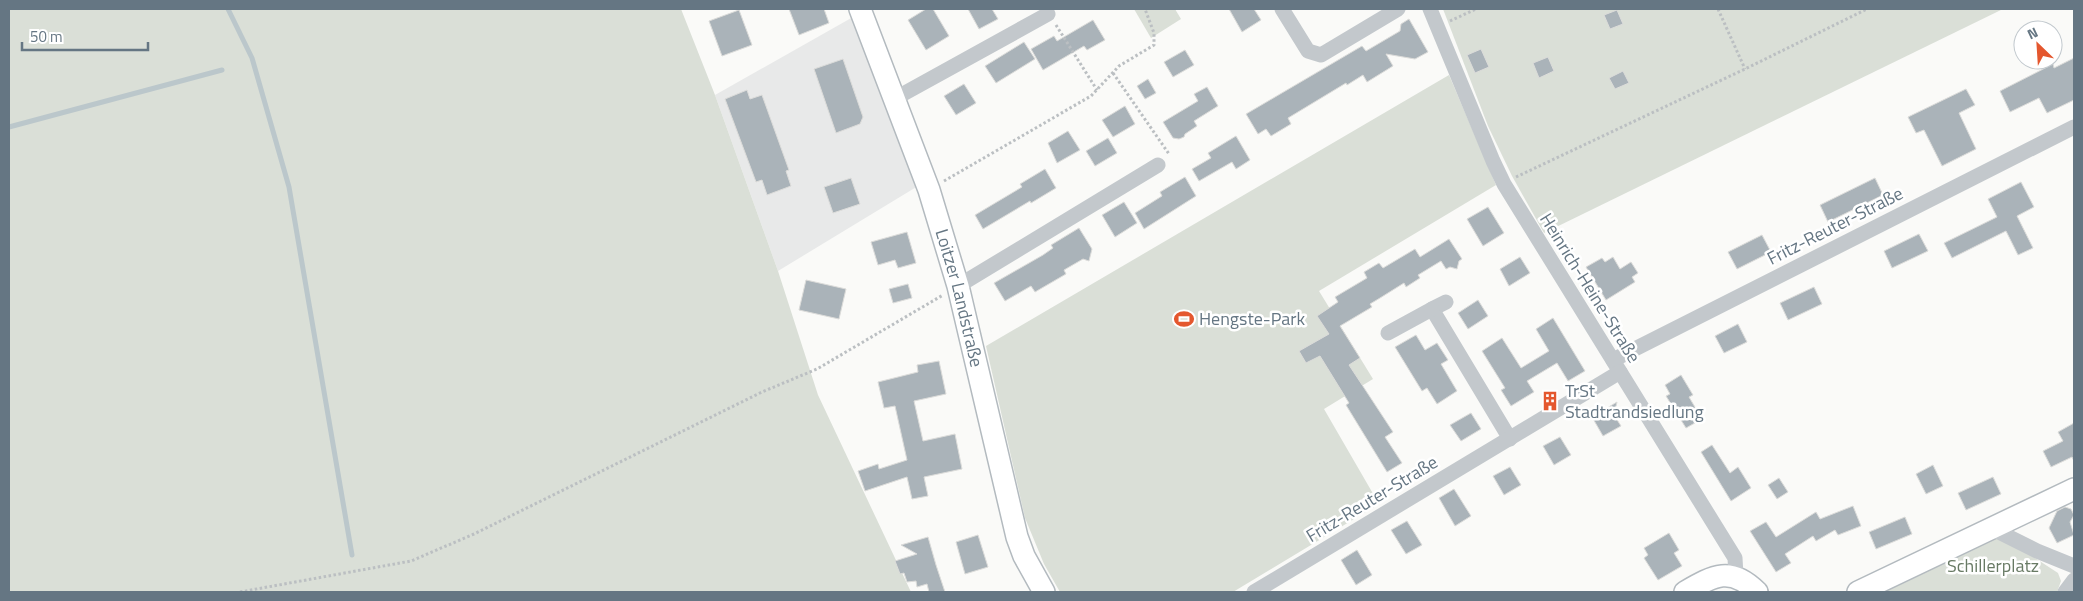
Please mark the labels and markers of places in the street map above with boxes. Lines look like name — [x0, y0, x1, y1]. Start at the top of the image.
place label: Hengste-Park — [1199, 305, 1306, 332]
sports icon: Hengste-Park — [1173, 308, 1195, 330]
place label: TrSt Stadtrandsiedlung — [1565, 377, 1704, 425]
building icon: TrSt Stadtrandsiedlung — [1539, 390, 1561, 412]

